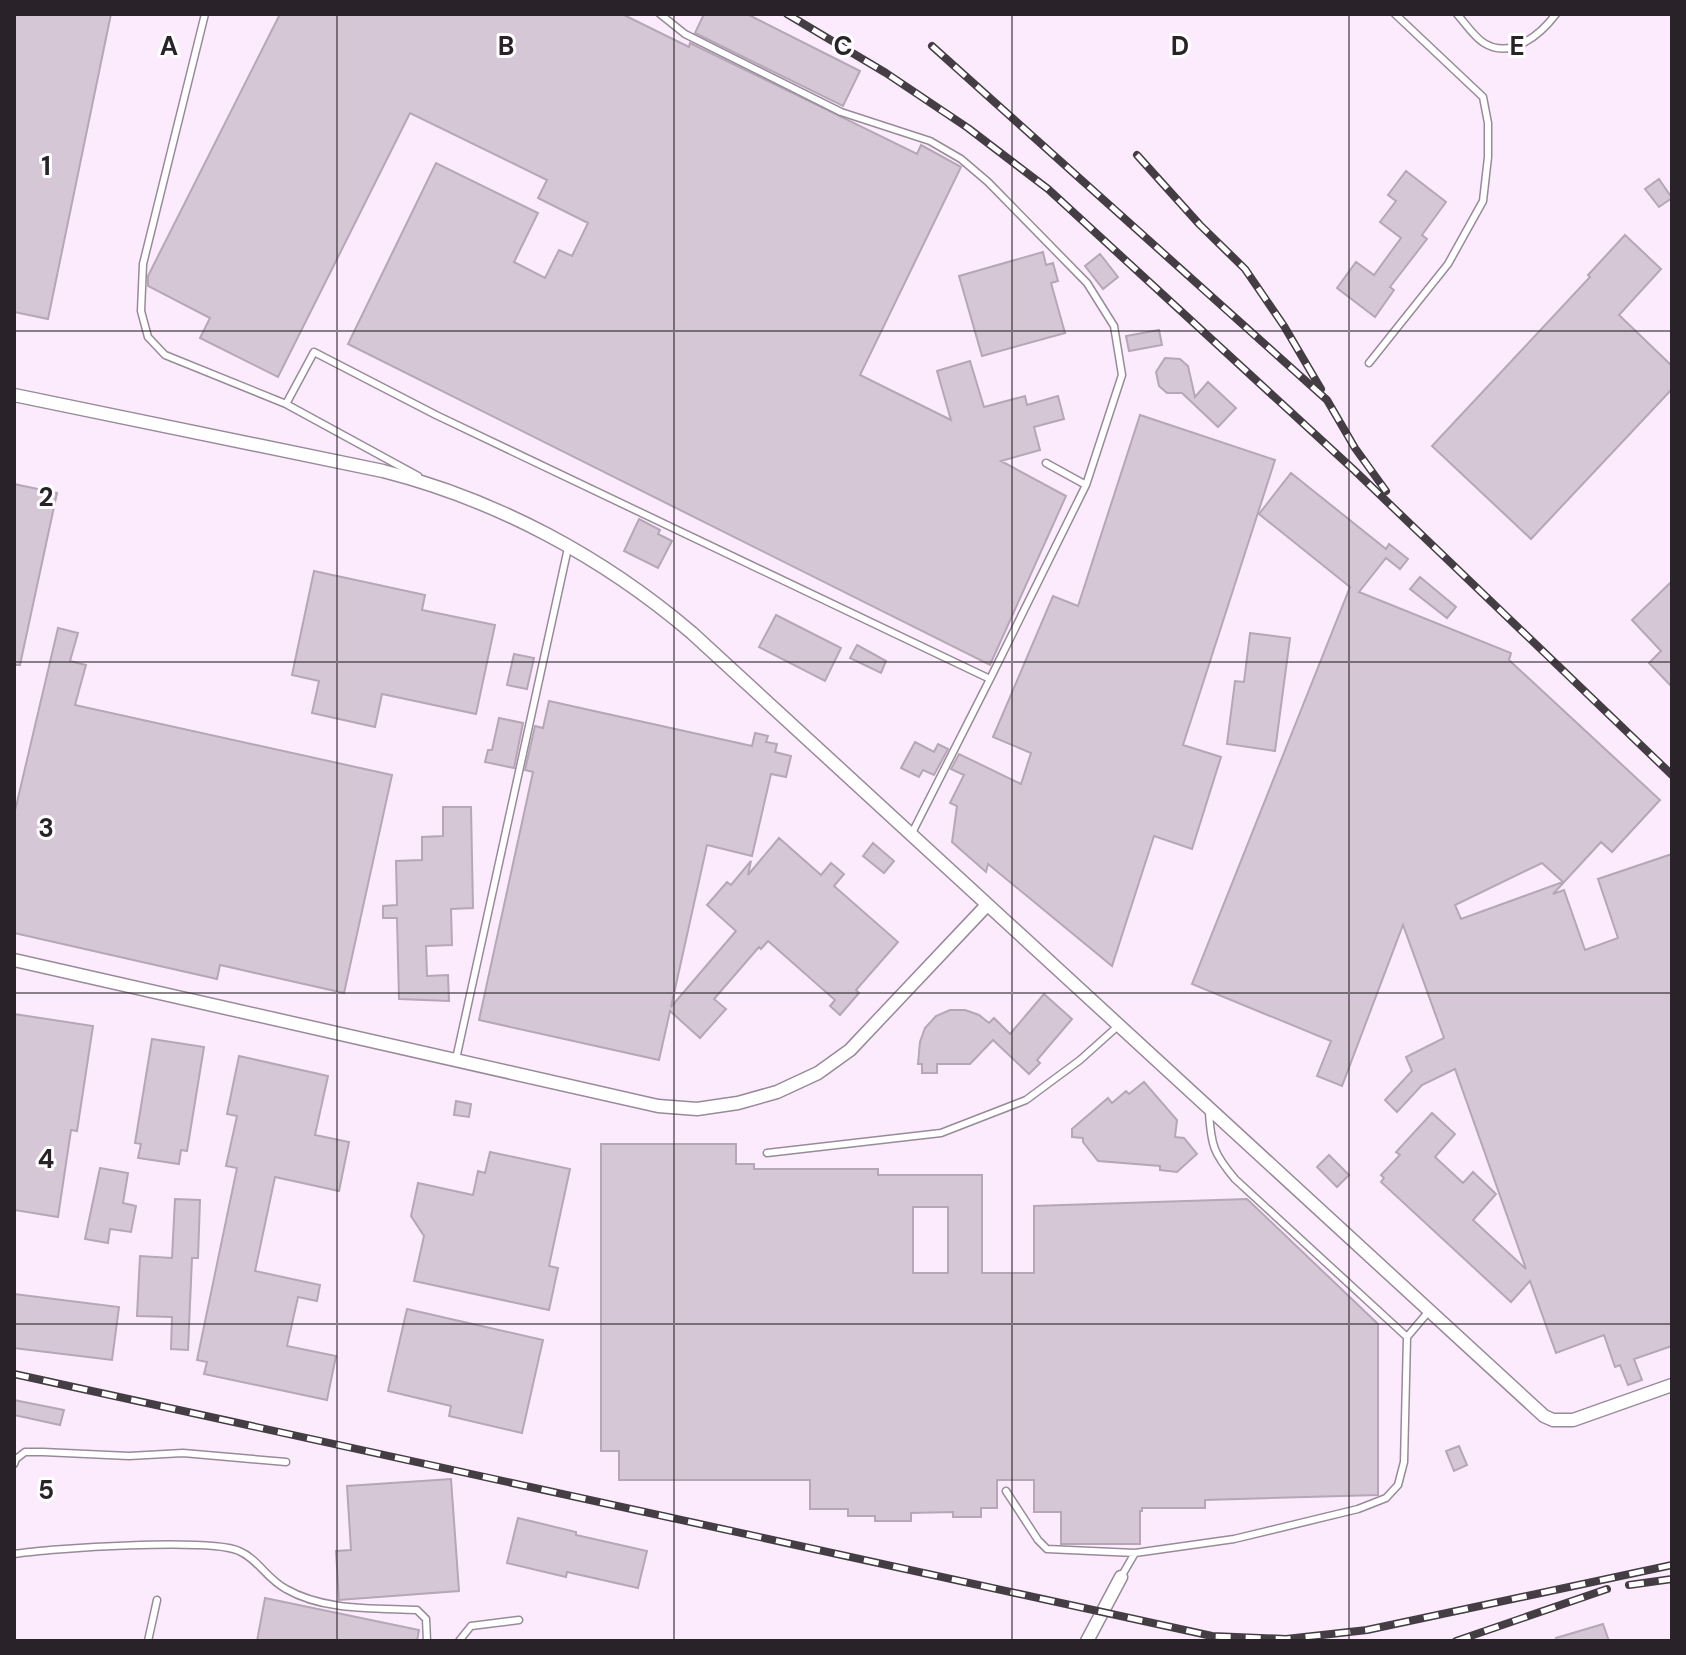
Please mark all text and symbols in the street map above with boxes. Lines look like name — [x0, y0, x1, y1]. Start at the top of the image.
text: A — [160, 29, 178, 63]
text: B — [498, 29, 514, 63]
text: C — [833, 29, 853, 63]
text: D — [1171, 29, 1189, 63]
text: E — [1509, 29, 1525, 63]
text: 1 — [41, 149, 51, 183]
text: 2 — [38, 480, 54, 514]
text: 3 — [38, 811, 54, 845]
text: 4 — [38, 1142, 54, 1176]
text: 5 — [38, 1473, 54, 1507]

